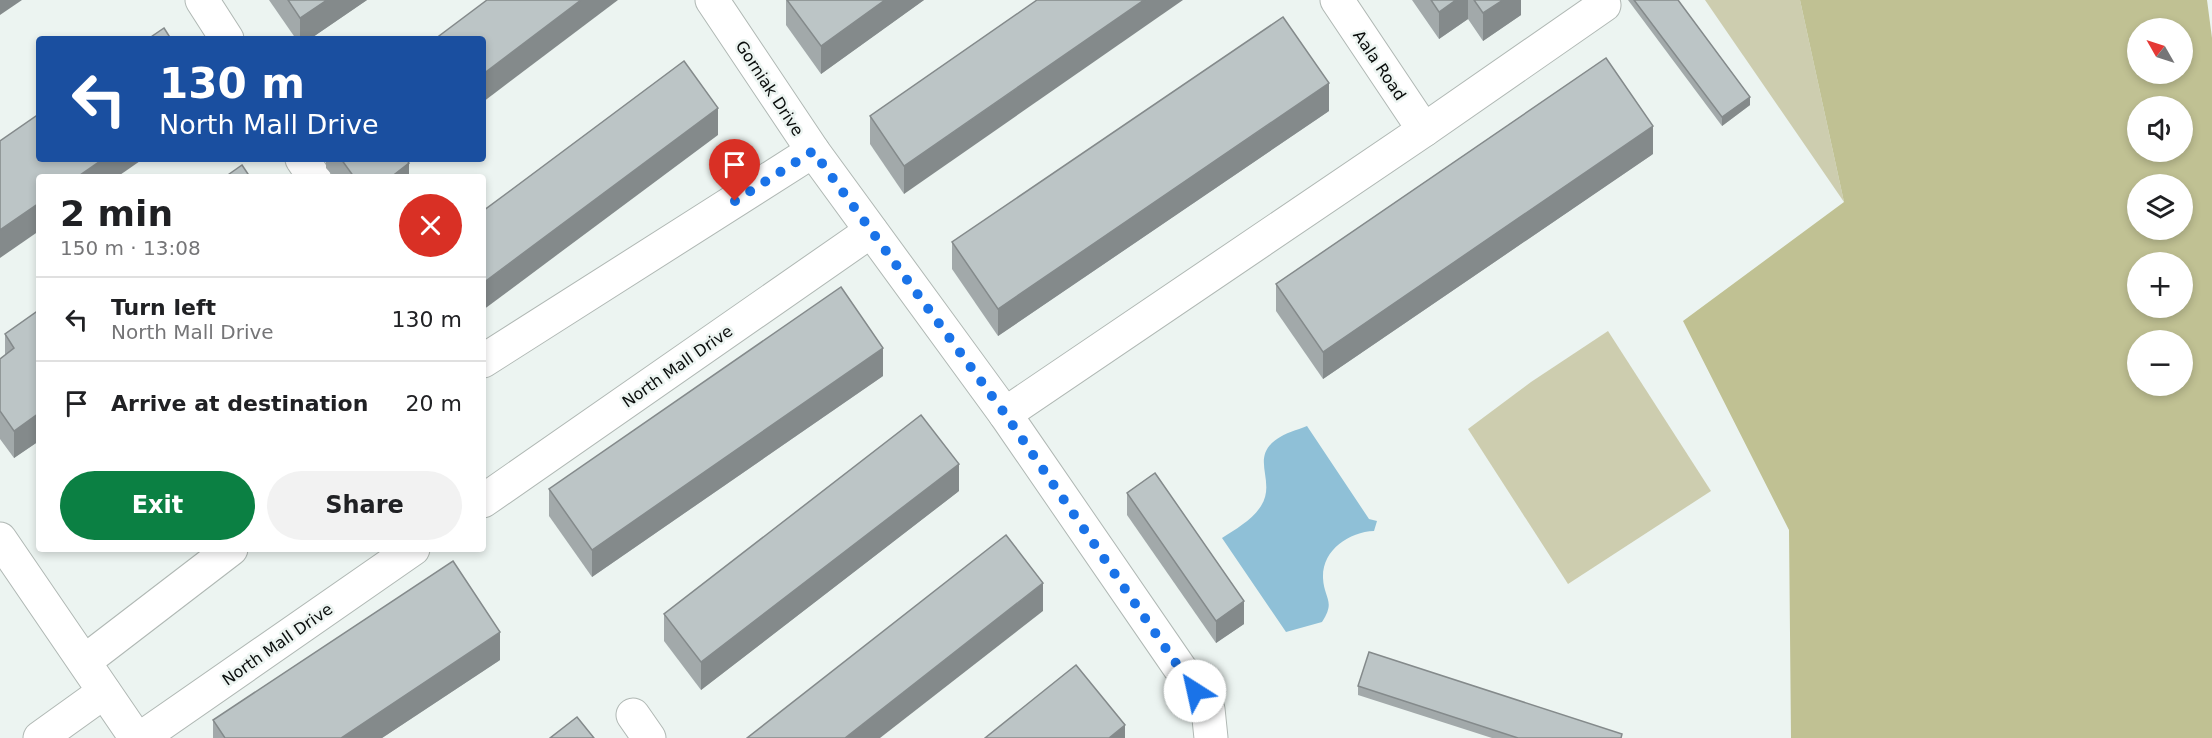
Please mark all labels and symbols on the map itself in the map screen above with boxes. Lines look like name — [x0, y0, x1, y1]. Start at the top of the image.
north arrow — [2127, 18, 2193, 84]
street label: Aala Road — [1349, 27, 1410, 104]
street label: Gorniak Drive — [732, 37, 807, 140]
pin — [709, 139, 760, 201]
street label: North Mall Drive — [619, 321, 736, 411]
street label: North Mall Drive — [219, 599, 336, 689]
position arrow — [1163, 659, 1227, 723]

